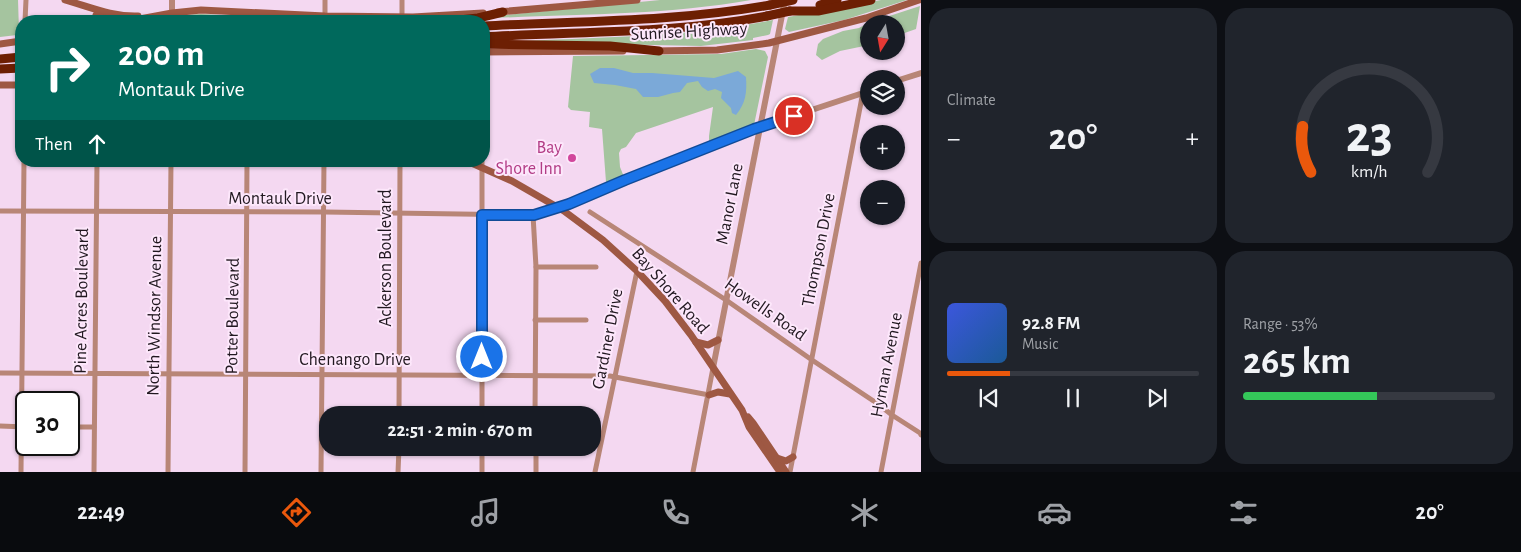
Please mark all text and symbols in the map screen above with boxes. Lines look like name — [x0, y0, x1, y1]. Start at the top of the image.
north arrow — [860, 15, 905, 60]
map controls — [860, 15, 905, 225]
street label: Sunrise Highway — [630, 20, 748, 44]
icon: right — [35, 35, 100, 100]
text: 200 m — [118, 37, 205, 72]
button: layers — [860, 70, 905, 115]
text: Montauk Drive — [118, 78, 245, 100]
text: Climate — [947, 92, 996, 108]
pin — [773, 95, 815, 137]
icon: arrive — [780, 102, 808, 130]
text: 23 — [1346, 109, 1392, 161]
text: 20° — [1049, 119, 1097, 157]
button: + — [860, 125, 905, 170]
text: − — [947, 125, 960, 153]
text: + — [1186, 125, 1199, 153]
icon: ahead — [83, 130, 111, 158]
text: Then — [35, 135, 73, 154]
place label: Bay Shore Inn — [496, 139, 562, 178]
marker: Bay Shore Inn — [566, 152, 578, 164]
street label: Manor Lane — [713, 162, 747, 246]
text: km/h — [1351, 163, 1387, 181]
button: − — [860, 180, 905, 225]
street label: Ackerson Boulevard — [377, 189, 395, 327]
street label: Montauk Drive — [228, 190, 332, 208]
street label: Thompson Drive — [799, 192, 839, 308]
street label: Pine Acres Boulevard — [72, 228, 92, 374]
street label: North Windsor Avenue — [145, 236, 165, 396]
street label: Bay Shore Road — [628, 244, 712, 338]
street label: Potter Boulevard — [223, 258, 243, 374]
street label: Howells Road — [721, 275, 809, 345]
street label: Gardiner Drive — [589, 287, 627, 391]
street label: Hyman Avenue — [868, 311, 906, 419]
text: 92.8 FM — [1022, 314, 1080, 333]
text: Range · 53% — [1243, 316, 1318, 332]
position arrow — [455, 330, 507, 382]
text: Music — [1022, 336, 1058, 352]
text: 265 km — [1243, 343, 1351, 381]
street label: Chenango Drive — [299, 351, 411, 369]
icon: previous — [975, 384, 1003, 412]
icon: pause — [1059, 384, 1087, 412]
icon: next — [1143, 384, 1171, 412]
speed limit sign: 30 — [15, 391, 80, 456]
text: 22:51 · 2 min · 670 m — [387, 421, 533, 440]
icon: directions — [279, 495, 314, 530]
icon: music — [468, 495, 503, 530]
icon: phone — [658, 495, 693, 530]
icon: climate — [847, 495, 882, 530]
icon: car — [1037, 495, 1072, 530]
icon: filters — [1226, 495, 1261, 530]
text: 22:49 — [77, 501, 125, 523]
text: 20° — [1416, 501, 1444, 523]

